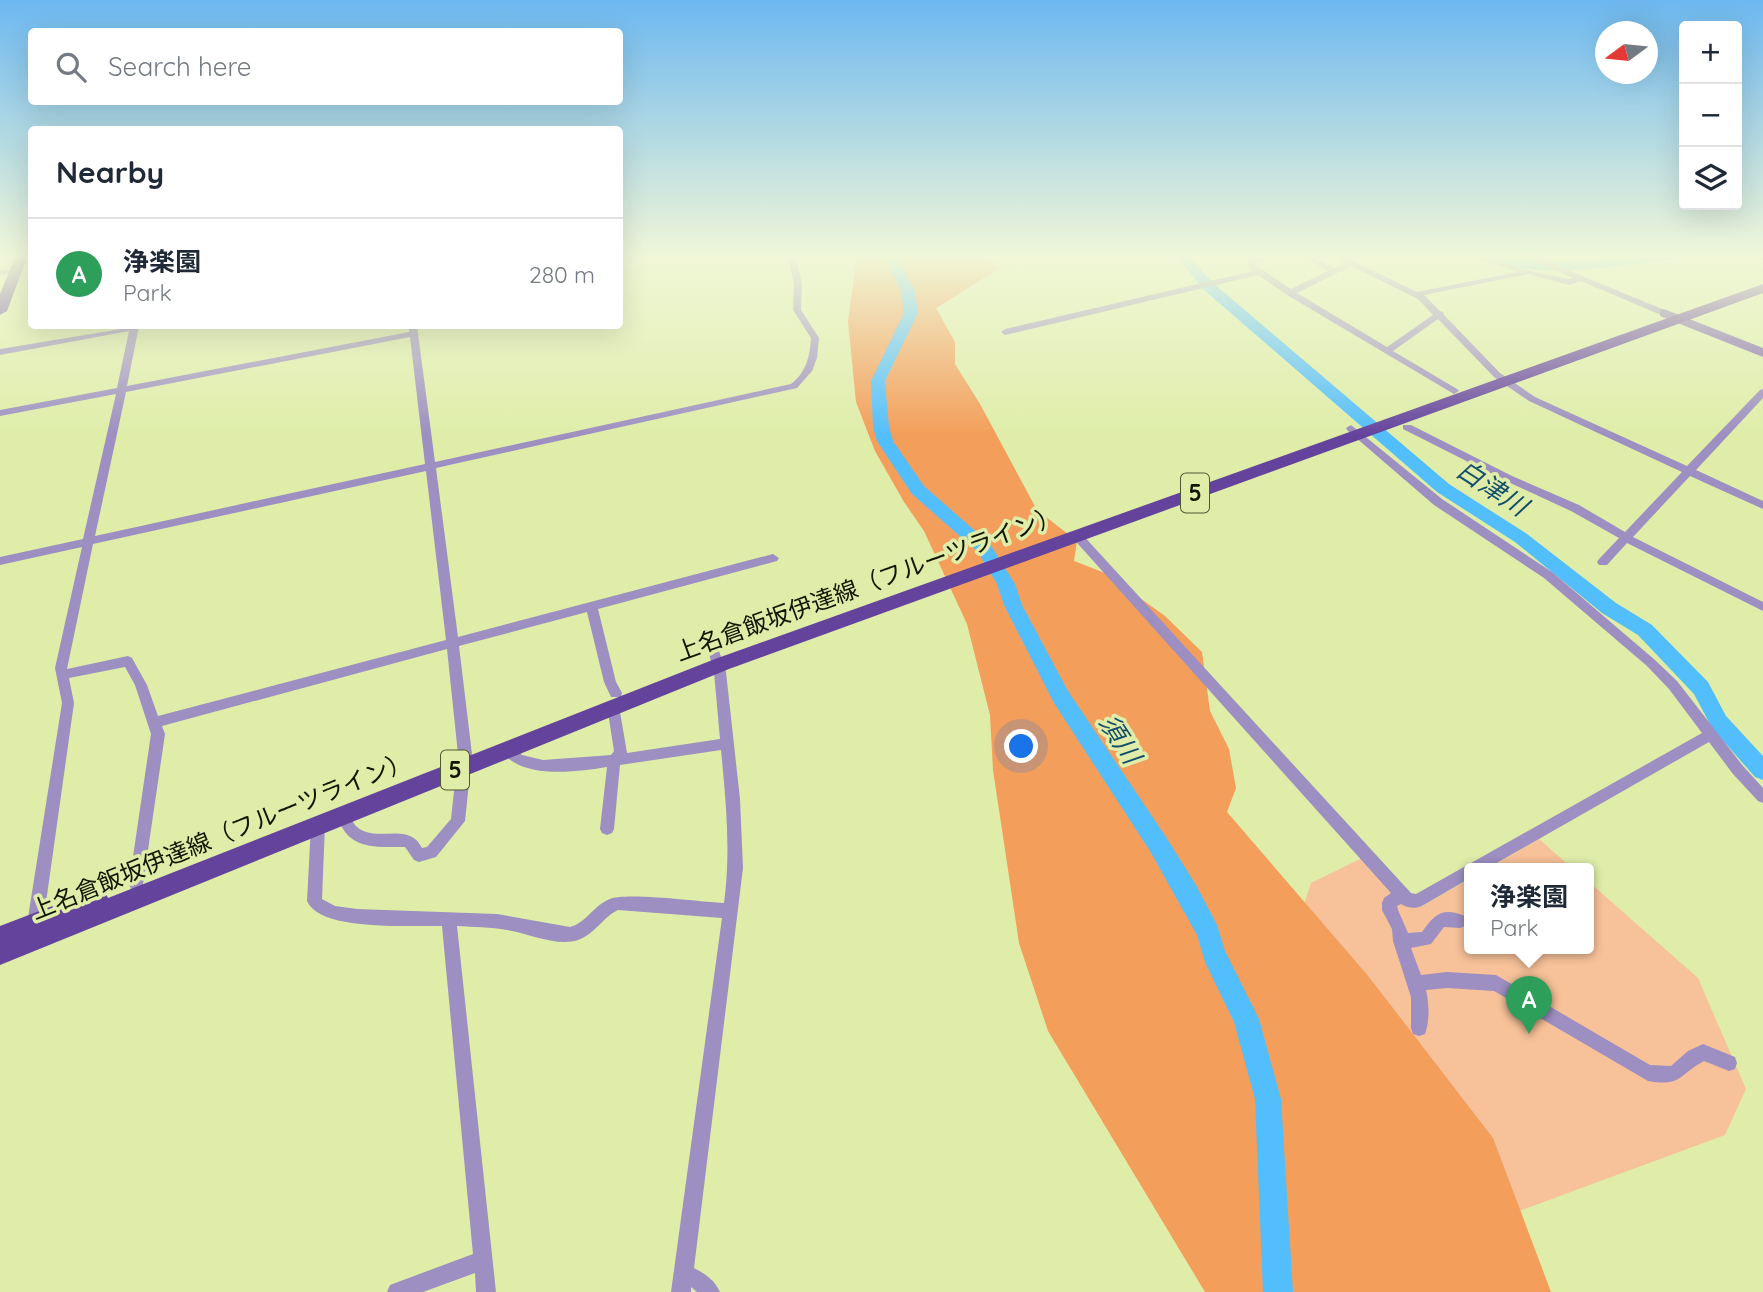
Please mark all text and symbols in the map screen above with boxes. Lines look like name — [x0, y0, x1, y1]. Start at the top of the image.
north arrow — [1595, 21, 1658, 84]
map controls — [1679, 21, 1742, 210]
button: + — [1679, 21, 1742, 84]
search box — [28, 28, 623, 105]
icon: search — [52, 48, 90, 86]
text: Search here — [108, 50, 252, 83]
button: − — [1679, 84, 1742, 147]
button: layers — [1679, 147, 1742, 210]
text: Nearby — [56, 153, 164, 191]
text: 浄楽園 — [123, 245, 201, 278]
text: A — [72, 260, 86, 289]
text: 280 m — [529, 260, 595, 289]
text: Park — [123, 278, 172, 307]
water label: 白津川 — [1451, 452, 1536, 524]
road number: 5 — [1181, 474, 1209, 512]
street label: 上名倉飯坂伊達線（フルーツライン） — [671, 499, 1064, 667]
water label: 須川 — [1092, 708, 1150, 772]
your location — [1004, 729, 1038, 763]
street label: 上名倉飯坂伊達線（フルーツライン） — [26, 745, 415, 925]
road number: 5 — [441, 750, 469, 790]
popup — [1464, 863, 1594, 954]
text: 浄楽園 — [1490, 880, 1568, 913]
text: Park — [1490, 913, 1539, 942]
pin: A — [1506, 976, 1552, 1034]

